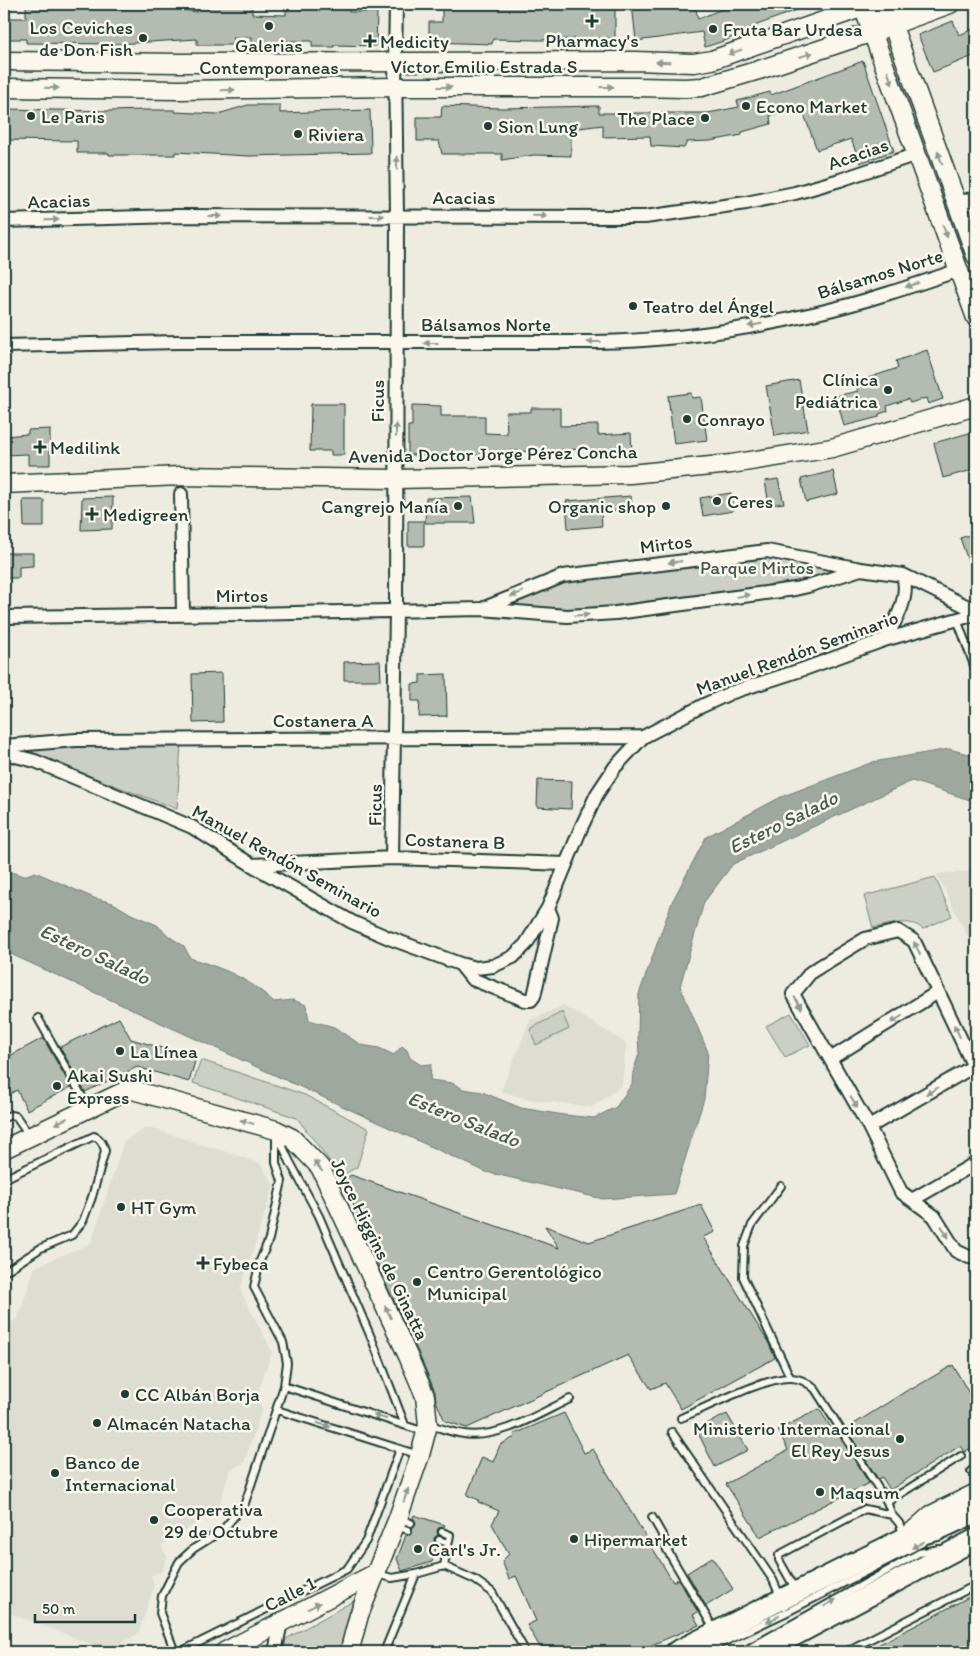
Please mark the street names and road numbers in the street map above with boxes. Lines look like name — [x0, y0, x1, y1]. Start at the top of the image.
street label: Víctor Emilio Estrada S — [391, 55, 578, 78]
street label: Acacias — [825, 133, 891, 175]
street label: Acacias — [433, 186, 495, 209]
street label: Acacias — [27, 188, 91, 214]
street label: Bálsamos Norte — [814, 244, 946, 304]
street label: Bálsamos Norte — [421, 313, 551, 336]
street label: Ficus — [366, 380, 389, 422]
street label: Avenida Doctor Jorge Pérez Concha — [348, 440, 638, 468]
street label: Mirtos — [638, 529, 694, 559]
street label: Mirtos — [216, 584, 268, 607]
street label: Manuel Rendón Seminario — [693, 606, 901, 700]
street label: Costanera A — [273, 709, 373, 732]
street label: Ficus — [363, 784, 387, 826]
street label: Manuel Rendón Seminario — [188, 799, 386, 923]
street label: Costanera B — [404, 828, 506, 854]
street label: Joyce Higgins de Ginatta — [326, 1154, 434, 1344]
street label: Calle 1 — [260, 1571, 320, 1617]

